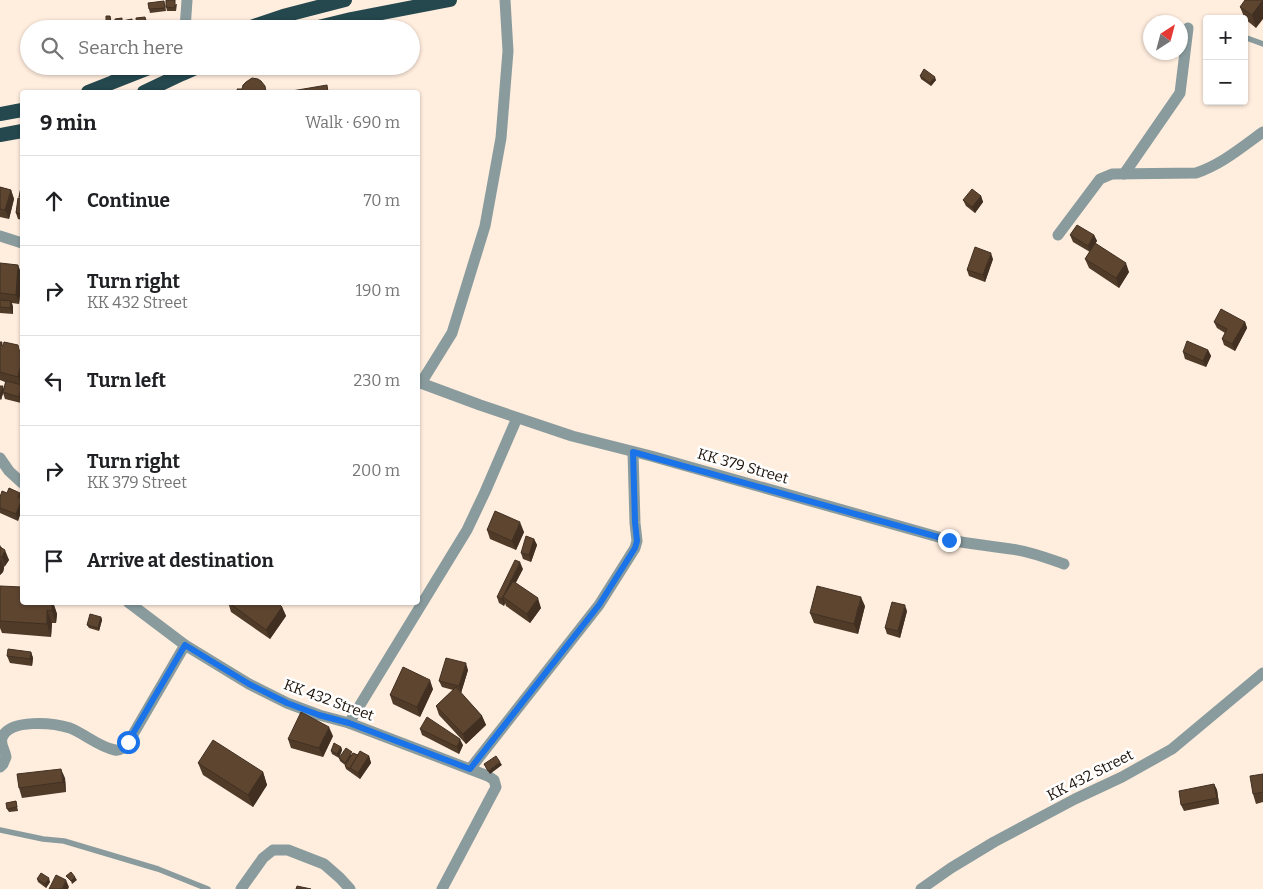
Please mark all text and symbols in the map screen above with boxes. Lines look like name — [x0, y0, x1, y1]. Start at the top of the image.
north arrow — [1143, 15, 1188, 60]
map controls — [1203, 15, 1248, 105]
button: + — [1203, 15, 1248, 60]
search box — [20, 20, 420, 75]
icon: search — [38, 34, 66, 62]
text: Search here — [78, 36, 183, 59]
button: − — [1203, 60, 1248, 105]
text: 9 min — [40, 110, 96, 136]
text: Walk · 690 m — [305, 113, 400, 132]
icon: ahead — [40, 187, 68, 215]
text: Continue — [87, 189, 170, 212]
text: 70 m — [364, 191, 400, 210]
text: Turn right — [87, 270, 180, 293]
icon: right — [40, 277, 68, 305]
text: 190 m — [355, 281, 400, 300]
text: KK 432 Street — [87, 293, 188, 312]
icon: left — [40, 367, 68, 395]
text: Turn left — [87, 369, 166, 392]
text: 230 m — [353, 371, 400, 390]
street label: KK 379 Street — [695, 444, 791, 488]
text: Turn right — [87, 450, 180, 473]
icon: right — [40, 457, 68, 485]
text: 200 m — [352, 461, 400, 480]
text: KK 379 Street — [87, 473, 187, 492]
route end — [938, 529, 961, 552]
icon: arrive — [40, 547, 68, 575]
text: Arrive at destination — [87, 549, 274, 572]
street label: KK 432 Street — [281, 675, 377, 725]
route start — [117, 731, 140, 754]
street label: KK 432 Street — [1044, 745, 1137, 804]

